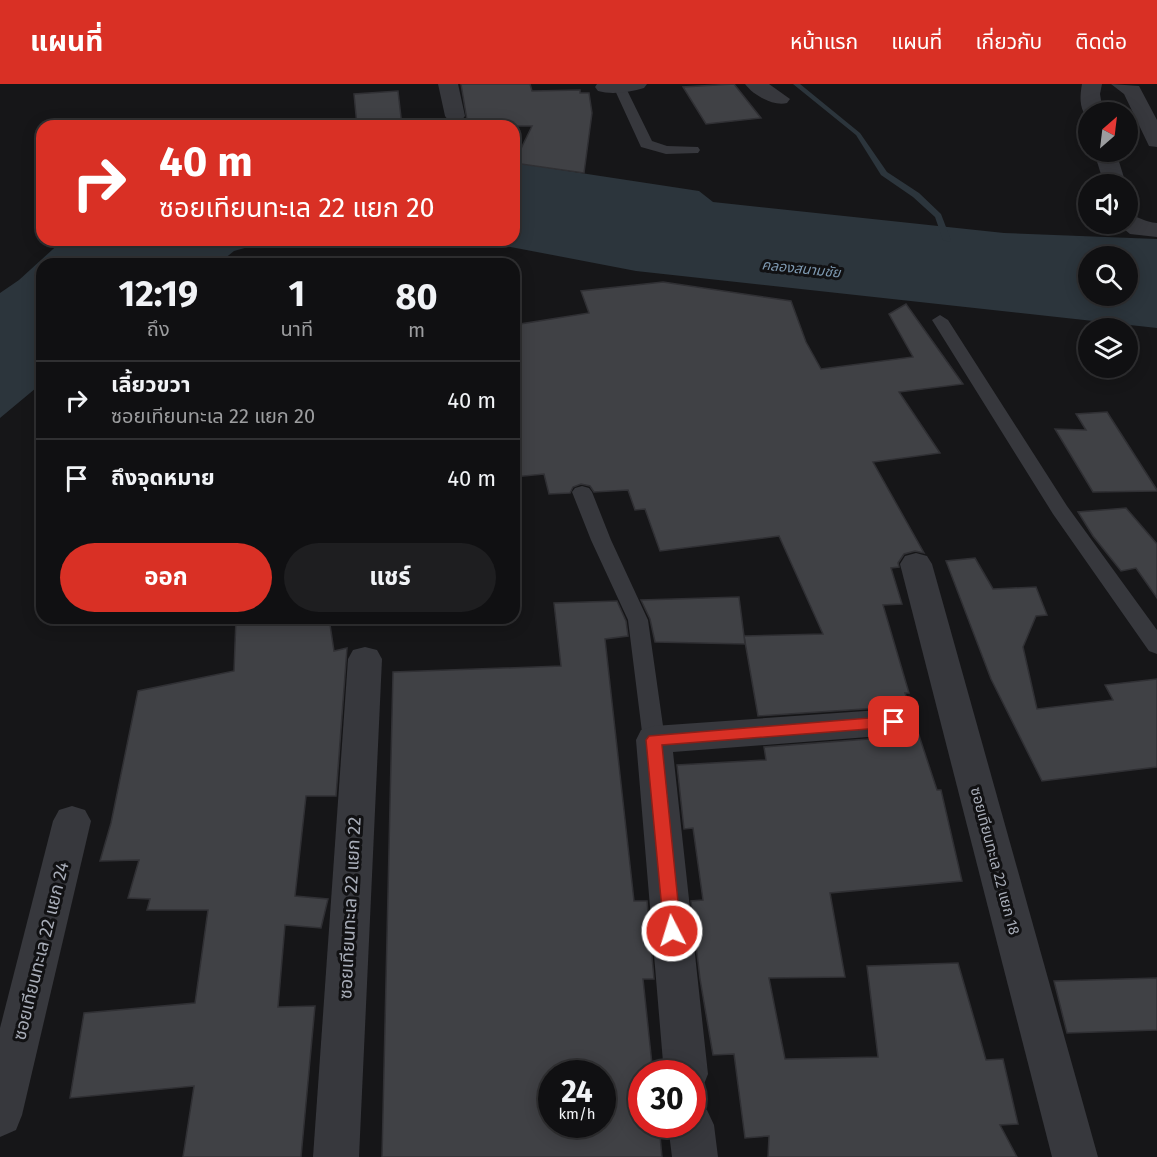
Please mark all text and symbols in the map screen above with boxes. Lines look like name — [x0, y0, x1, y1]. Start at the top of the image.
text: แผนที่ — [30, 25, 103, 58]
text: หน้าแรก — [790, 29, 858, 55]
text: แผนที่ — [891, 29, 942, 55]
text: เกี่ยวกับ — [975, 29, 1042, 55]
text: ติดต่อ — [1075, 29, 1127, 55]
north arrow — [1078, 102, 1138, 162]
map controls — [1078, 102, 1138, 378]
text: 40 m — [159, 137, 253, 187]
icon: right — [60, 144, 138, 222]
button: sound — [1078, 174, 1138, 234]
text: ซอยเทียนทะเล 22 แยก 20 — [159, 192, 435, 224]
button: search — [1078, 246, 1138, 306]
water label: คลองสนามชัย — [761, 256, 843, 282]
text: 12:19 — [118, 272, 198, 316]
text: 1 — [288, 272, 305, 316]
text: 80 — [396, 275, 438, 319]
text: ถึง — [147, 317, 170, 341]
text: นาที — [281, 317, 313, 341]
text: m — [408, 318, 425, 342]
button: layers — [1078, 318, 1138, 378]
text: เลี้ยวขวา — [111, 371, 191, 398]
icon: right — [60, 384, 93, 417]
text: 40 m — [447, 387, 496, 414]
text: ซอยเทียนทะเล 22 แยก 20 — [111, 404, 315, 428]
icon: arrive — [60, 462, 93, 495]
text: ถึงจุดหมาย — [111, 464, 215, 491]
text: 40 m — [447, 465, 496, 492]
button: ออก — [60, 543, 272, 612]
button: แชร์ — [284, 543, 496, 612]
pin — [868, 696, 919, 747]
icon: arrive — [877, 705, 910, 738]
street label: ซอยเทียนทะเล 22 แยก 18 — [967, 785, 1023, 937]
street label: ซอยเทียนทะเล 22 แยก 22 — [334, 816, 366, 1000]
street label: ซอยเทียนทะเล 22 แยก 24 — [8, 859, 74, 1042]
position arrow — [640, 899, 704, 963]
speed limit sign: 30 — [628, 1060, 706, 1138]
text: 24 — [561, 1074, 593, 1110]
text: km/h — [558, 1105, 596, 1123]

